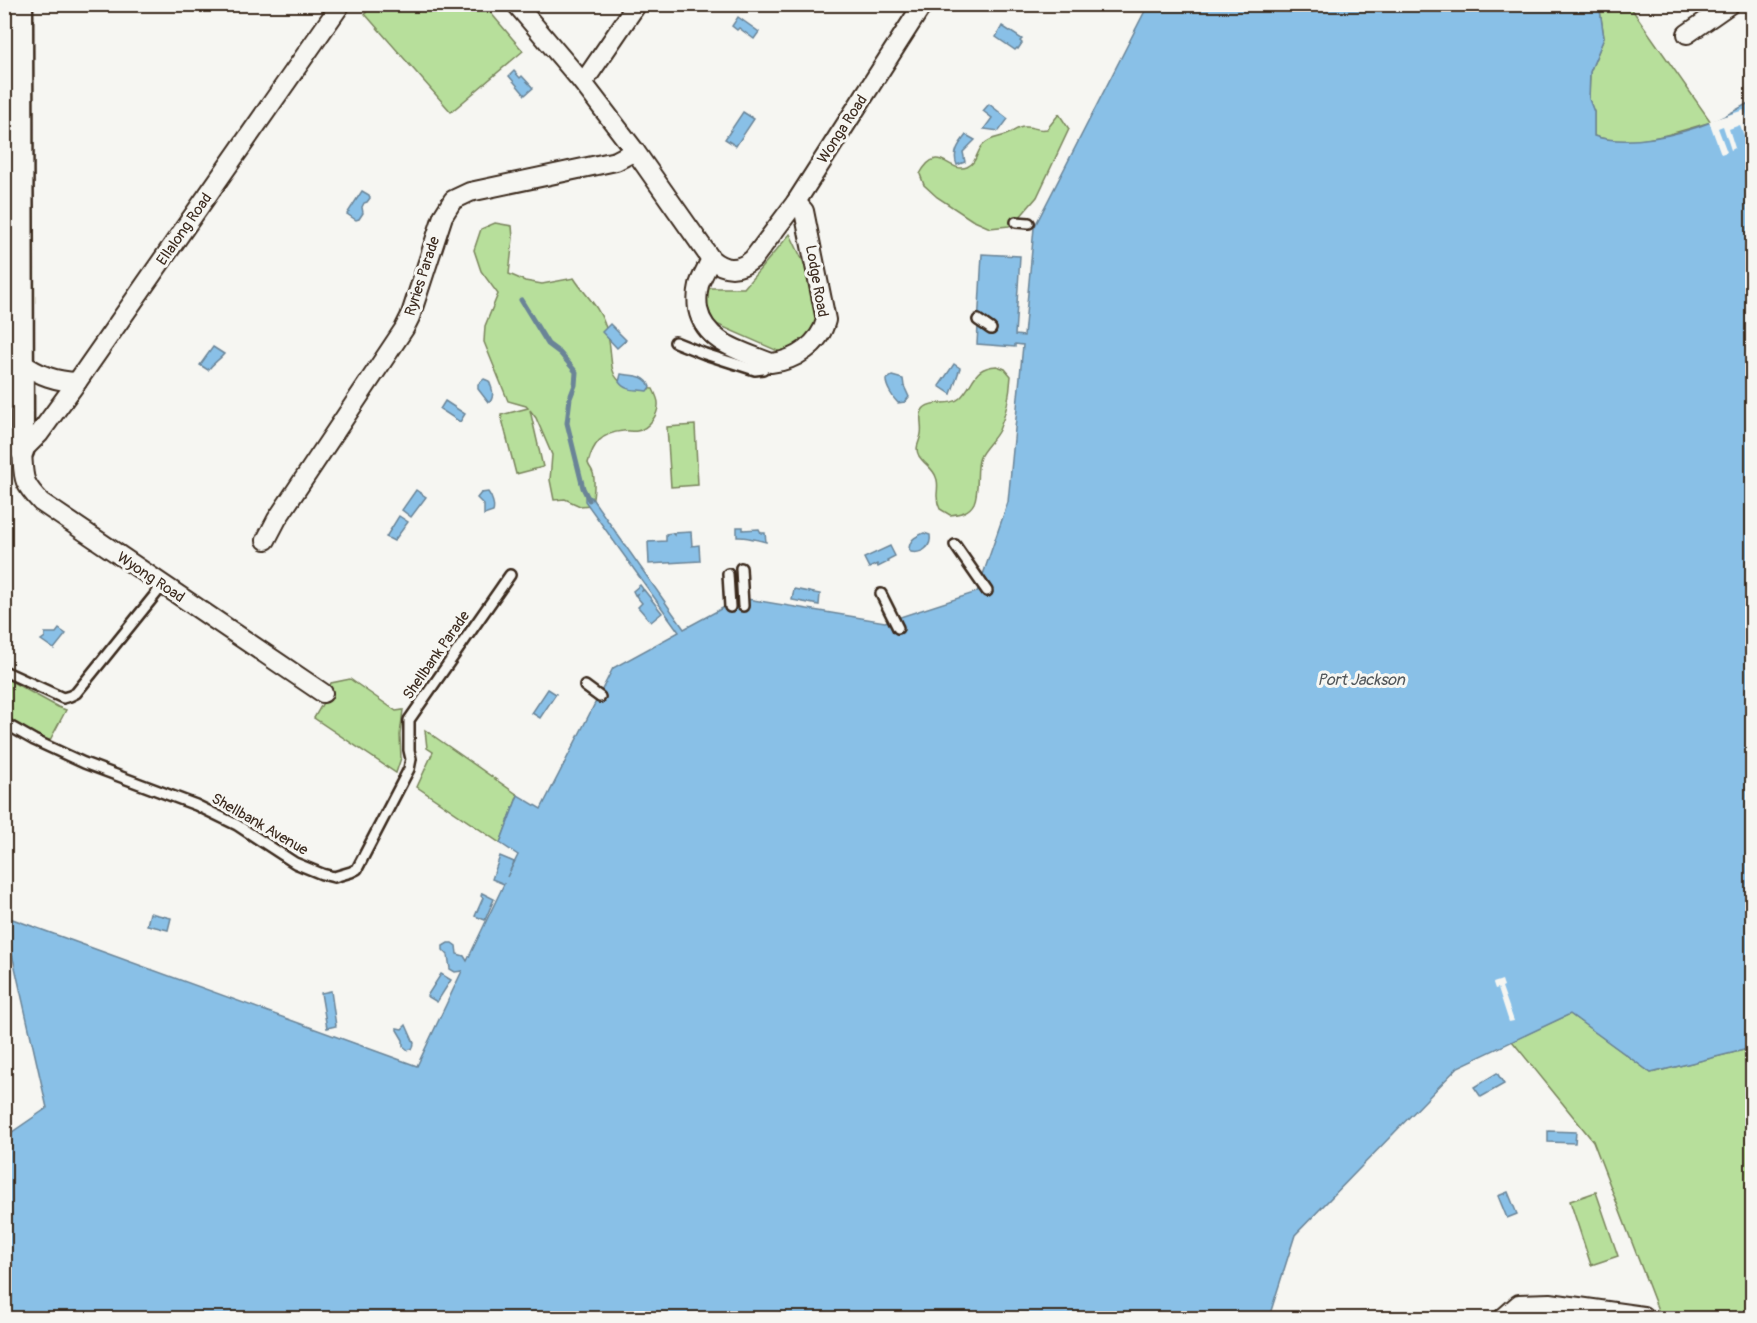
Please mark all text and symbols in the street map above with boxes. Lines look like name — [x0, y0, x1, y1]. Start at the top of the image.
street label: Wonga Road — [813, 91, 872, 167]
street label: Ellalong Road — [153, 190, 216, 269]
street label: Ryries Parade — [401, 233, 444, 318]
street label: Lodge Road — [801, 243, 832, 319]
street label: Wyong Road — [113, 548, 188, 607]
street label: Shellbank Parade — [399, 607, 474, 703]
water label: Port Jackson — [1317, 670, 1406, 690]
street label: Shellbank Avenue — [208, 789, 312, 860]

